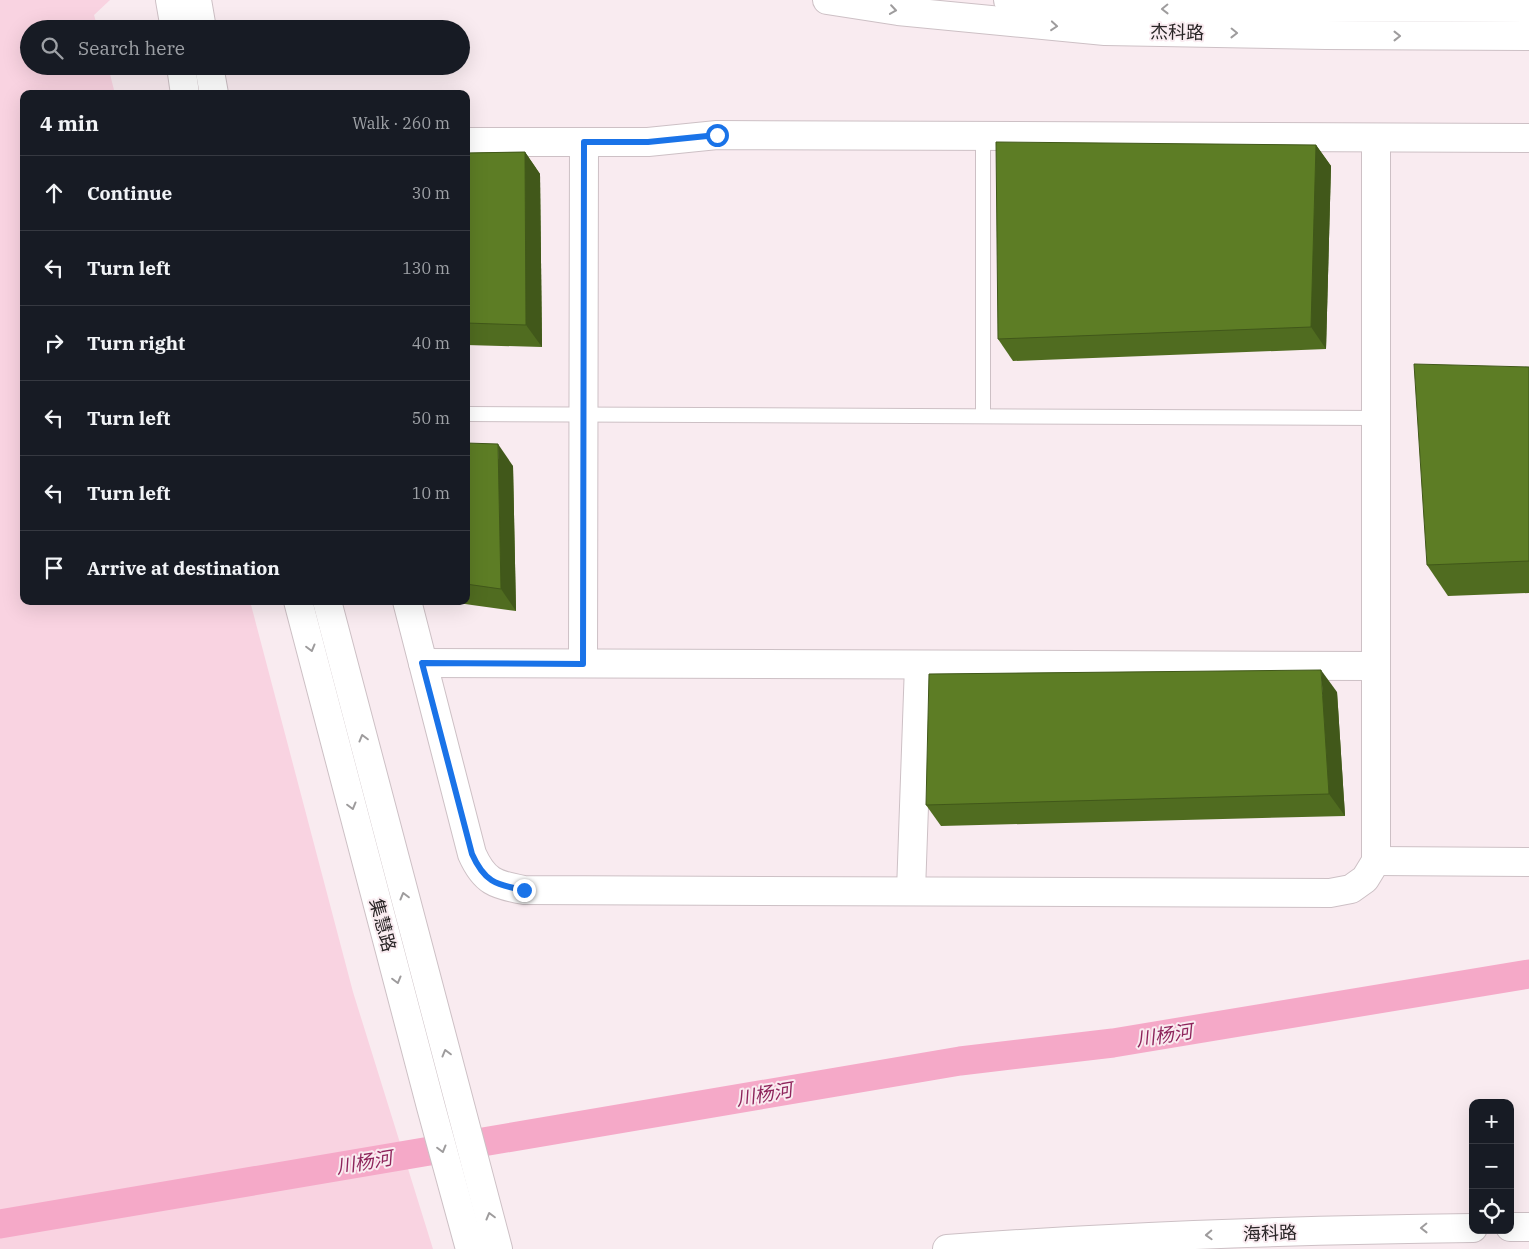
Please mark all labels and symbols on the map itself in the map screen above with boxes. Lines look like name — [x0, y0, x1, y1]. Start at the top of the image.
one-way arrow — [1161, 4, 1169, 14]
one-way arrow — [888, 5, 897, 15]
one-way arrow — [1051, 20, 1059, 31]
street label: 杰科路 — [1150, 20, 1204, 44]
one-way arrow — [1230, 28, 1238, 39]
one-way arrow — [1393, 31, 1401, 41]
route start — [706, 124, 729, 147]
one-way arrow — [305, 644, 315, 652]
one-way arrow — [358, 734, 369, 743]
one-way arrow — [346, 801, 357, 810]
route end — [513, 879, 536, 902]
one-way arrow — [400, 892, 410, 900]
street label: 集慧路 — [365, 896, 401, 954]
one-way arrow — [392, 975, 402, 983]
water label: 川杨河 — [1134, 1018, 1198, 1051]
one-way arrow — [441, 1049, 451, 1057]
water label: 川杨河 — [734, 1077, 798, 1111]
water label: 川杨河 — [334, 1145, 398, 1179]
one-way arrow — [437, 1145, 447, 1153]
one-way arrow — [485, 1212, 496, 1221]
street label: 海科路 — [1243, 1221, 1297, 1245]
one-way arrow — [1420, 1223, 1428, 1233]
one-way arrow — [1205, 1229, 1213, 1240]

